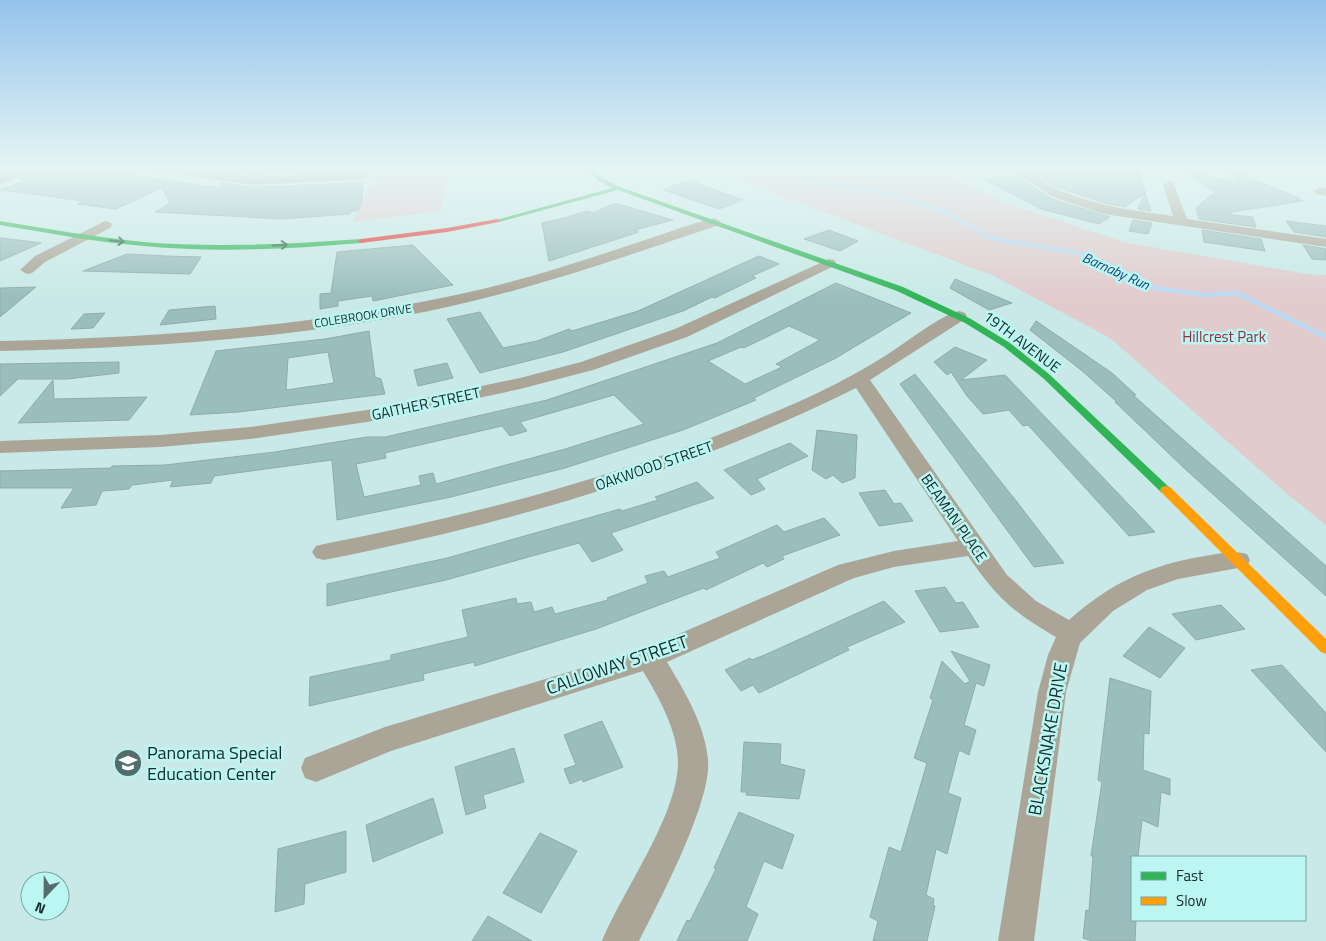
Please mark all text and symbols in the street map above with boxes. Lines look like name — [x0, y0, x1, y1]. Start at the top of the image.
one-way arrow — [109, 236, 125, 246]
one-way arrow — [271, 240, 287, 250]
water label: Barnaby Run — [1079, 246, 1154, 295]
street label: COLEBROOK DRIVE — [313, 298, 413, 333]
street label: 19TH AVENUE — [979, 305, 1066, 378]
park label: Hillcrest Park — [1182, 325, 1266, 348]
street label: GAITHER STREET — [369, 381, 482, 426]
street label: OAKWOOD STREET — [592, 435, 716, 496]
street label: BEAMAN PLACE — [916, 469, 993, 566]
street label: CALLOWAY STREET — [542, 628, 692, 701]
street label: BLACKSNAKE DRIVE — [1021, 660, 1074, 817]
place label: Panorama Special Education Center — [147, 739, 282, 787]
school or university icon: Panorama Special Education Center — [113, 748, 143, 778]
legend — [1131, 856, 1306, 921]
text: Fast — [1176, 864, 1204, 887]
north arrow — [20, 871, 70, 921]
text: Slow — [1176, 889, 1207, 912]
text: N — [32, 897, 48, 920]

